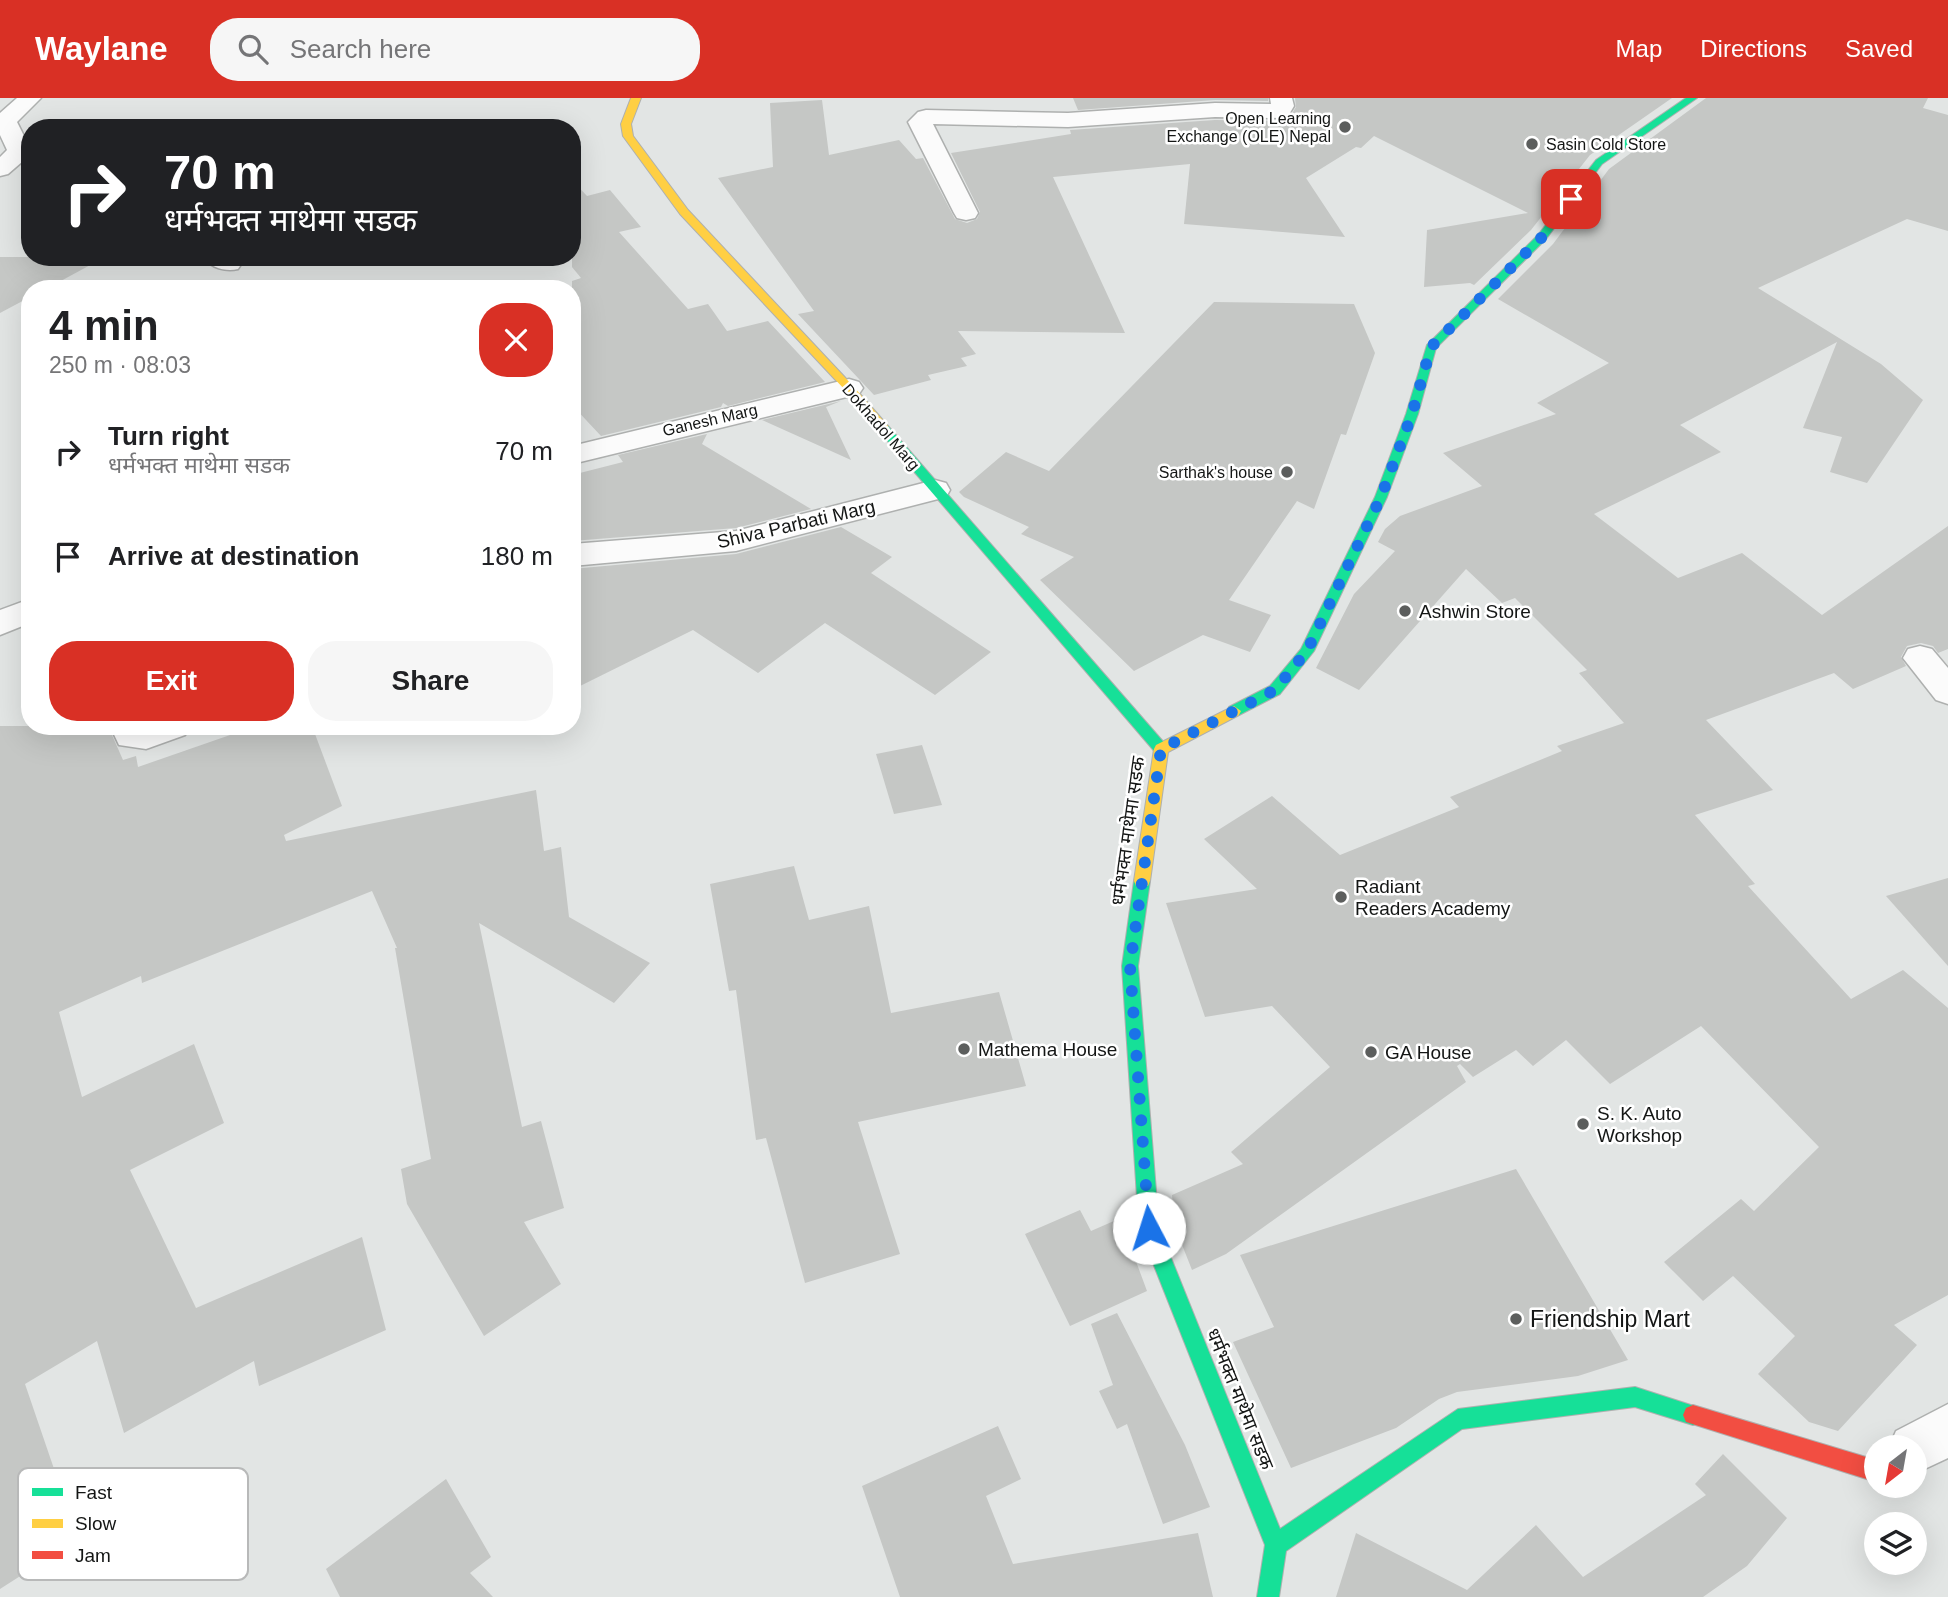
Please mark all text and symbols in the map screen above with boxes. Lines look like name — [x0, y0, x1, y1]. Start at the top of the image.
search box — [210, 18, 700, 81]
text: Waylane — [35, 30, 168, 67]
icon: search — [234, 30, 272, 68]
text: Search here — [290, 34, 431, 64]
text: Map — [1616, 35, 1662, 62]
text: Directions — [1700, 35, 1807, 62]
text: Saved — [1845, 35, 1913, 62]
place label: Open Learning Exchange (OLE) Nepal — [1166, 110, 1331, 145]
marker: Open Learning Exchange (OLE) Nepal — [1337, 119, 1353, 135]
marker: Sasin Cold Store — [1524, 136, 1540, 152]
place label: Sasin Cold Store — [1546, 136, 1666, 153]
text: 70 m — [164, 145, 276, 199]
icon: right — [49, 147, 140, 238]
pin — [1541, 169, 1601, 229]
icon: arrive — [1552, 180, 1590, 218]
text: धर्मभक्त माथेमा सडक — [164, 202, 417, 238]
text: 4 min — [49, 302, 159, 349]
button: close — [479, 303, 553, 377]
text: 250 m · 08:03 — [49, 352, 191, 378]
street label: Dokhadol Marg — [839, 380, 923, 474]
street label: Ganesh Marg — [661, 401, 759, 439]
text: Turn right — [108, 421, 229, 451]
icon: right — [49, 433, 87, 471]
text: 70 m — [495, 436, 553, 466]
text: धर्मभक्त माथेमा सडक — [108, 452, 290, 478]
place label: Sarthak's house — [1159, 464, 1273, 481]
marker: Sarthak's house — [1279, 464, 1295, 480]
street label: Shiva Parbati Marg — [715, 496, 877, 552]
icon: arrive — [49, 538, 87, 576]
text: Arrive at destination — [108, 541, 359, 571]
text: 180 m — [481, 541, 553, 571]
place label: Ashwin Store — [1419, 601, 1531, 622]
marker: Ashwin Store — [1397, 603, 1413, 619]
button: Exit — [49, 641, 294, 721]
button: Share — [308, 641, 553, 721]
street label: धर्मभक्त माथेमा सडक — [1106, 755, 1149, 907]
place label: Radiant Readers Academy — [1355, 876, 1511, 919]
marker: Radiant Readers Academy — [1333, 889, 1349, 905]
place label: Mathema House — [978, 1039, 1117, 1060]
marker: Mathema House — [956, 1041, 972, 1057]
place label: GA House — [1385, 1042, 1472, 1063]
marker: GA House — [1363, 1044, 1379, 1060]
place label: S. K. Auto Workshop — [1597, 1103, 1682, 1146]
marker: S. K. Auto Workshop — [1575, 1116, 1591, 1132]
position arrow — [1112, 1191, 1186, 1265]
place label: Friendship Mart — [1530, 1306, 1690, 1332]
marker: Friendship Mart — [1508, 1311, 1524, 1327]
street label: धर्मभक्त माथेमा सडक — [1202, 1325, 1279, 1473]
north arrow — [1864, 1435, 1927, 1498]
map controls — [1864, 1435, 1927, 1575]
legend — [18, 1468, 248, 1580]
text: Fast — [75, 1482, 113, 1503]
button: layers — [1864, 1512, 1927, 1575]
text: Slow — [75, 1513, 116, 1534]
text: Jam — [75, 1545, 111, 1566]

